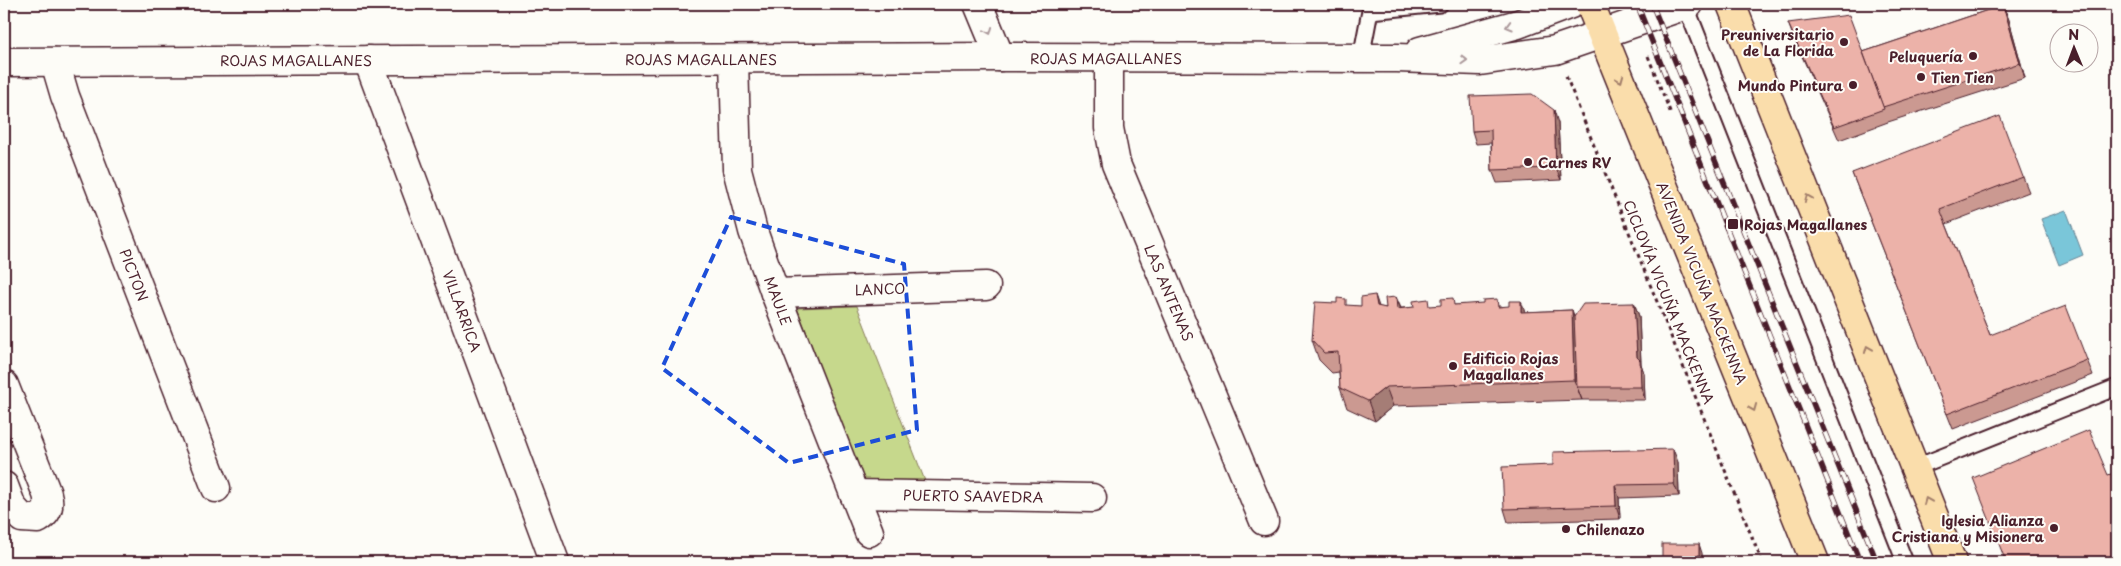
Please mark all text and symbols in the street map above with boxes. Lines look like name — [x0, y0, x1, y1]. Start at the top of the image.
one-way arrow — [1505, 20, 1513, 31]
north arrow — [2048, 22, 2098, 72]
place label: Preuniversitario de La Florida — [1721, 24, 1834, 61]
text: N — [2068, 24, 2079, 45]
one-way arrow — [983, 26, 993, 35]
marker: Preuniversitario de La Florida — [1838, 36, 1850, 48]
place label: Peluquería — [1889, 46, 1963, 67]
street label: ROJAS MAGALLANES — [1030, 48, 1182, 69]
street label: ROJAS MAGALLANES — [625, 49, 777, 70]
street label: ROJAS MAGALLANES — [220, 50, 372, 71]
marker: Peluquería — [1967, 50, 1979, 62]
one-way arrow — [1460, 54, 1468, 65]
place label: Tien Tien — [1931, 67, 1994, 88]
marker: Tien Tien — [1915, 71, 1927, 83]
one-way arrow — [1614, 74, 1624, 83]
place label: Mundo Pintura — [1738, 75, 1843, 96]
marker: Mundo Pintura — [1847, 79, 1859, 91]
place label: Carnes RV — [1538, 152, 1611, 173]
marker: Carnes RV — [1522, 156, 1534, 168]
street label: AVENIDA VICUÑA MACKENNA — [1652, 179, 1752, 388]
one-way arrow — [1804, 195, 1814, 203]
street label: CICLOVÍA VICUÑA MACKENNA — [1618, 197, 1720, 407]
place label: Rojas Magallanes — [1744, 214, 1867, 235]
marker: Rojas Magallanes — [1726, 217, 1740, 231]
street label: LAS ANTENAS — [1139, 241, 1199, 345]
street label: PICTON — [114, 246, 154, 304]
street label: VILLARRICA — [438, 267, 487, 355]
street label: MAULE — [759, 273, 797, 329]
street label: LANCO — [854, 278, 906, 300]
one-way arrow — [1863, 346, 1873, 354]
place label: Edificio Rojas Magallanes — [1463, 348, 1558, 385]
marker: Edificio Rojas Magallanes — [1447, 360, 1459, 372]
one-way arrow — [1746, 403, 1757, 412]
street label: PUERTO SAAVEDRA — [903, 484, 1044, 508]
one-way arrow — [1923, 497, 1933, 505]
place label: Iglesia Alianza Cristiana y Misionera — [1892, 510, 2045, 547]
place label: Chilenazo — [1576, 519, 1645, 540]
marker: Iglesia Alianza Cristiana y Misionera — [2048, 522, 2060, 534]
marker: Chilenazo — [1560, 523, 1572, 535]

